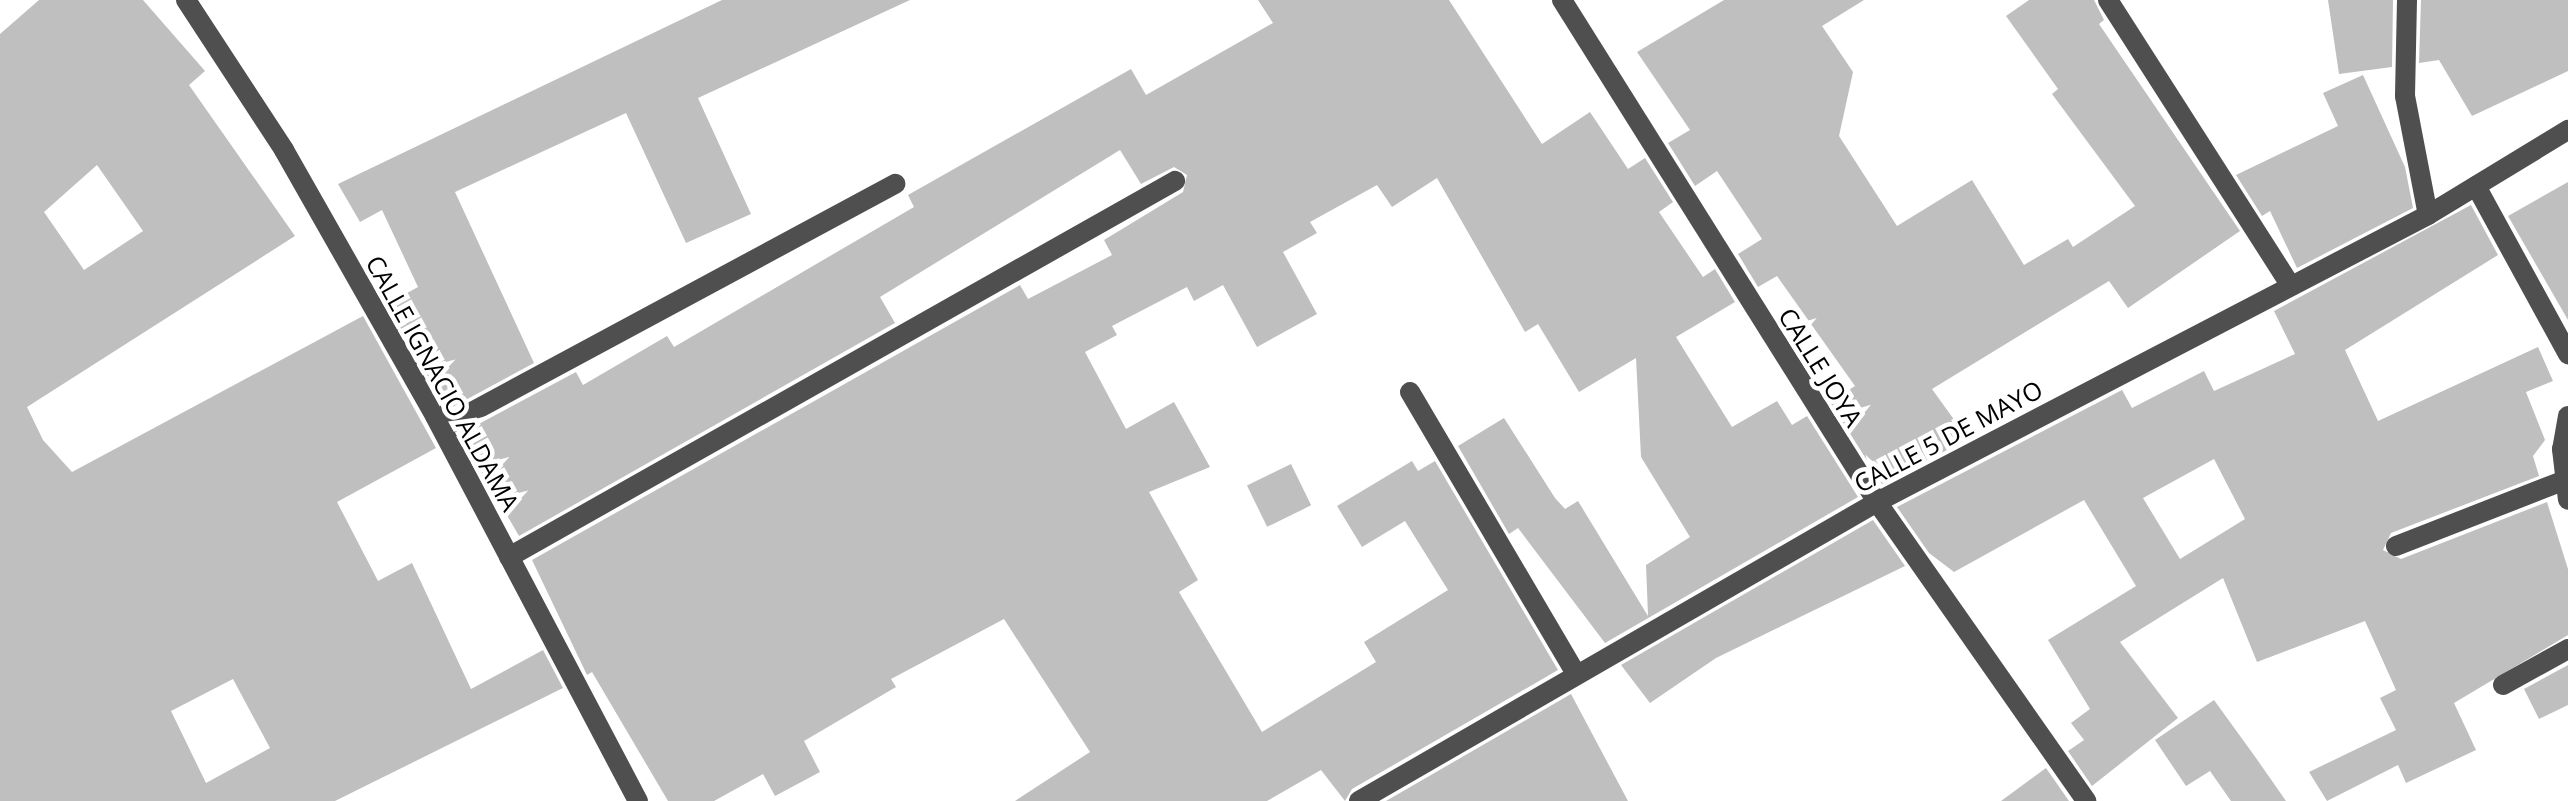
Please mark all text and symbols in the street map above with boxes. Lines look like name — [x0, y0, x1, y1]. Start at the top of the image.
street label: CALLE IGNACIO ALDAMA — [360, 250, 526, 516]
street label: CALLE JOYA — [1773, 302, 1869, 432]
street label: CALLE 5 DE MAYO — [1849, 374, 2047, 498]

